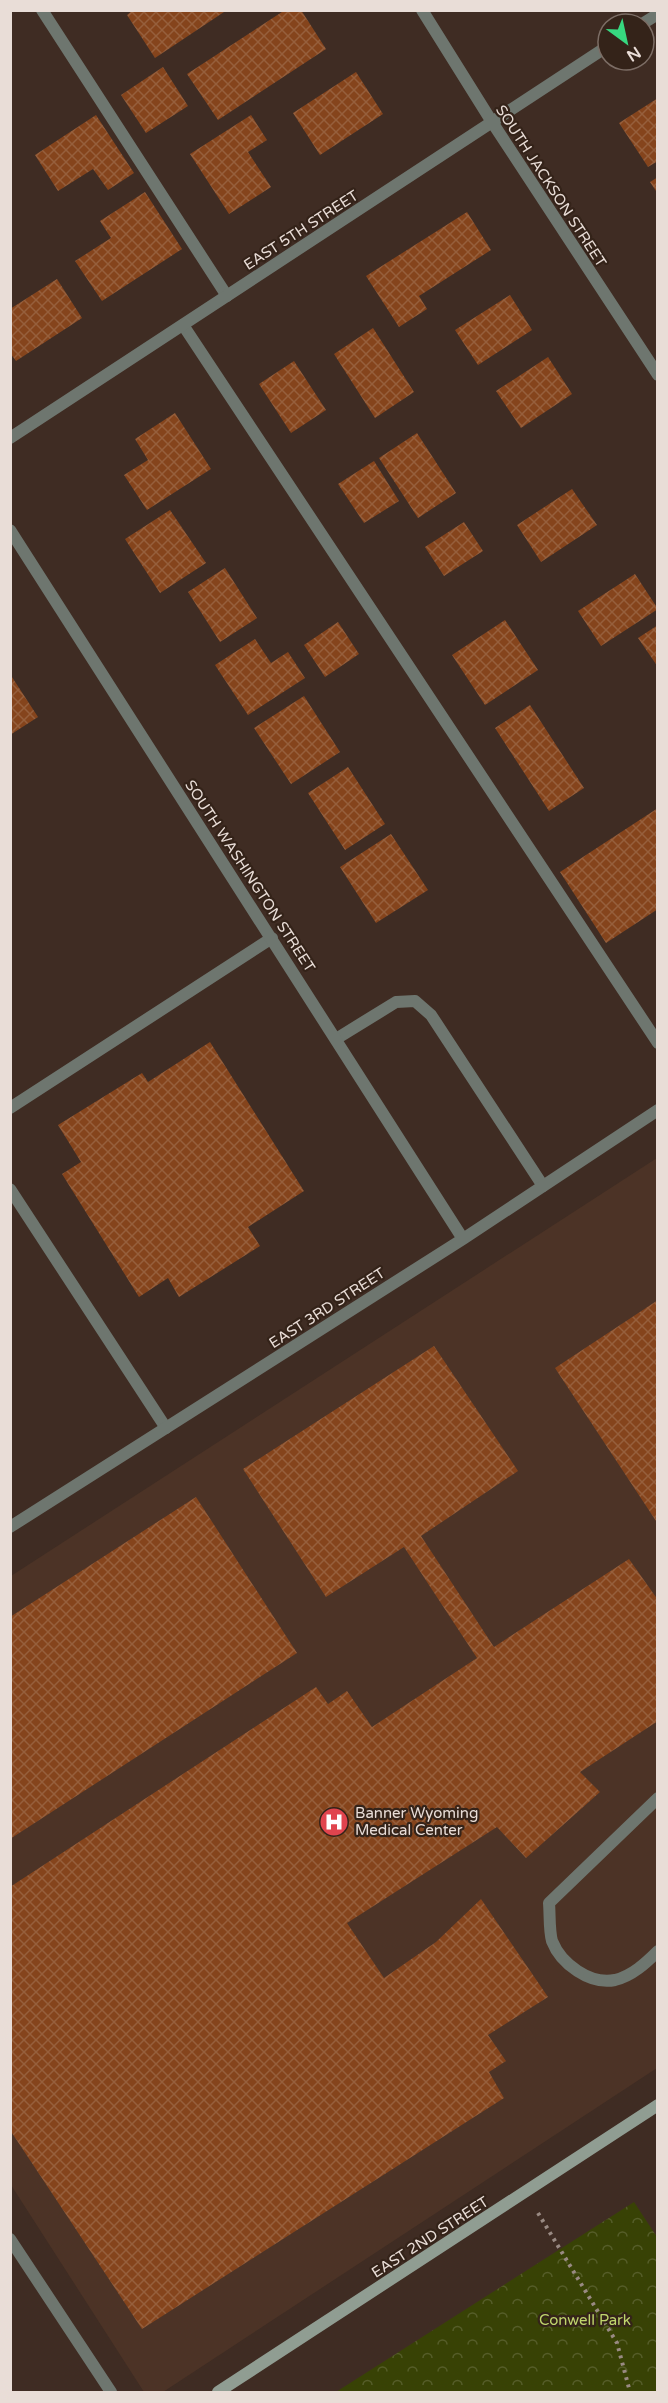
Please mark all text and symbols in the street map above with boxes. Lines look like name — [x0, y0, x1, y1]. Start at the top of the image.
north arrow — [596, 12, 656, 72]
text: N — [623, 42, 644, 66]
street label: SOUTH JACKSON STREET — [492, 102, 610, 270]
street label: EAST 5TH STREET — [240, 186, 362, 274]
street label: SOUTH WASHINGTON STREET — [181, 777, 319, 975]
street label: EAST 3RD STREET — [266, 1264, 388, 1352]
place label: Banner Wyoming Medical Center — [355, 1804, 478, 1839]
hospital icon: Banner Wyoming Medical Center — [318, 1806, 350, 1838]
street label: EAST 2ND STREET — [368, 2192, 492, 2282]
park label: Conwell Park — [539, 2311, 631, 2329]

